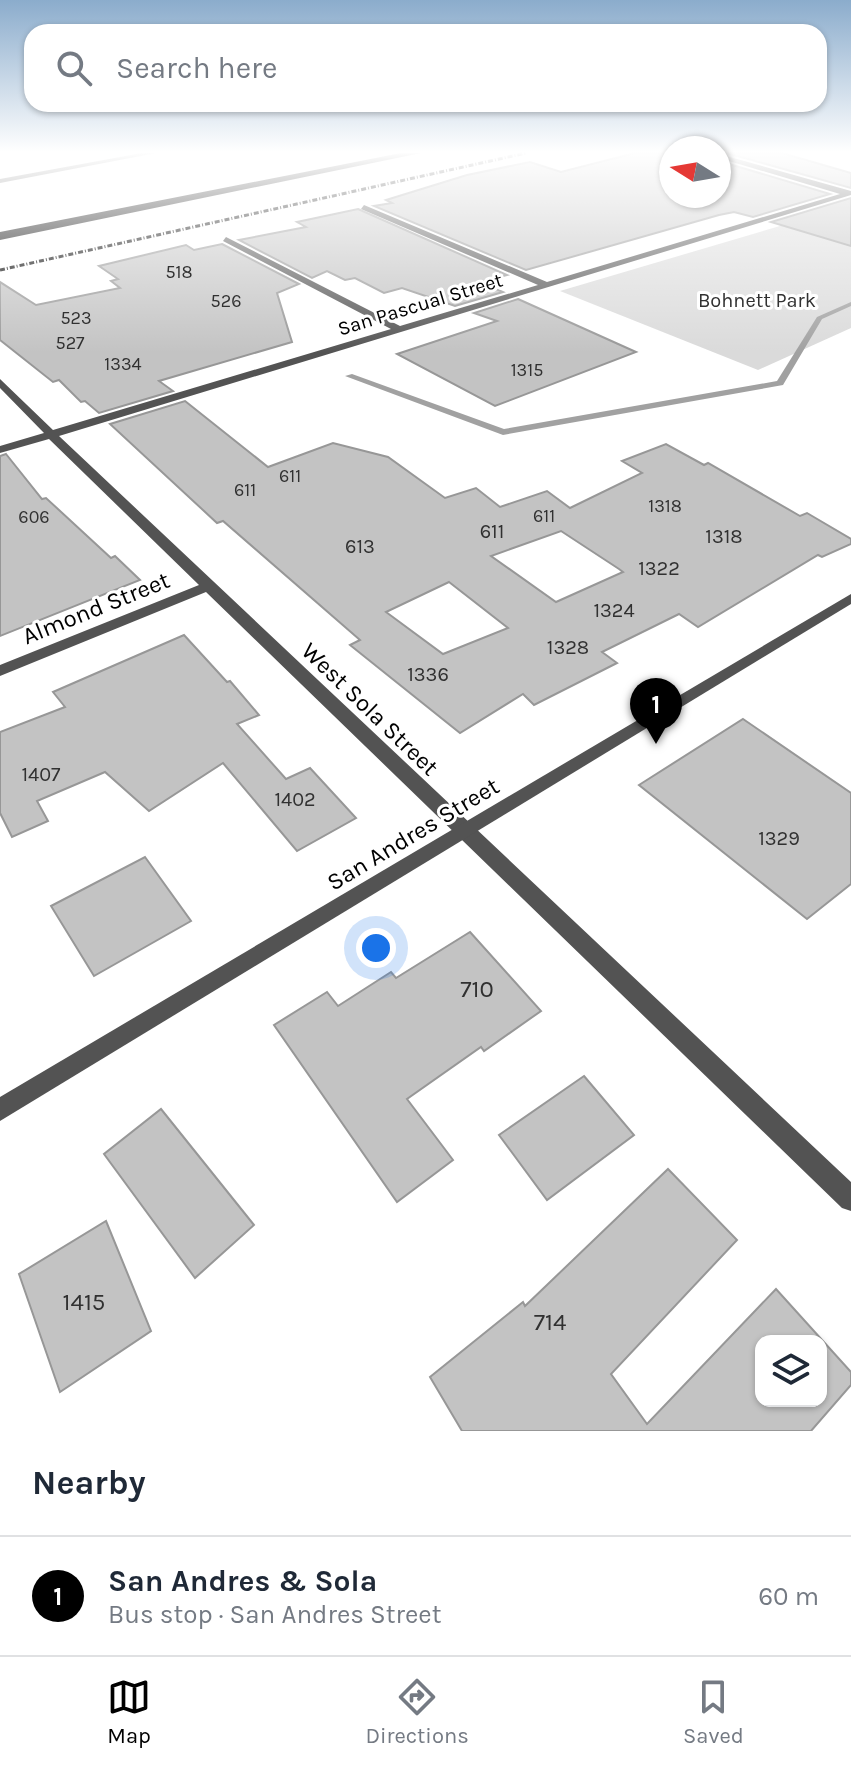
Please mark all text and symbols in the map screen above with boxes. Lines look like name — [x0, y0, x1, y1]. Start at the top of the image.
search box — [24, 24, 827, 112]
icon: search — [52, 46, 96, 90]
text: Search here — [116, 50, 277, 86]
north arrow — [659, 136, 731, 208]
house number: 518 — [165, 261, 193, 283]
street label: San Pascual Street — [335, 268, 506, 341]
park label: Bohnett Park — [698, 289, 816, 312]
house number: 526 — [211, 290, 241, 312]
house number: 523 — [60, 307, 92, 329]
house number: 527 — [55, 332, 85, 354]
house number: 1334 — [104, 353, 142, 375]
house number: 1315 — [511, 359, 543, 381]
house number: 611 — [279, 465, 301, 487]
house number: 611 — [234, 479, 256, 501]
house number: 1318 — [648, 495, 682, 517]
house number: 611 — [533, 505, 555, 527]
house number: 606 — [18, 506, 50, 528]
house number: 611 — [480, 520, 504, 543]
house number: 1318 — [705, 525, 743, 548]
house number: 613 — [345, 535, 375, 558]
house number: 1322 — [638, 557, 680, 580]
street label: Almond Street — [18, 566, 174, 650]
house number: 1324 — [593, 599, 635, 622]
house number: 1328 — [547, 636, 589, 659]
street label: West Sola Street — [296, 637, 444, 781]
house number: 1336 — [407, 663, 449, 686]
pin: 1 — [630, 678, 682, 744]
house number: 1407 — [21, 763, 61, 786]
street label: San Andres Street — [322, 772, 504, 896]
house number: 1402 — [274, 788, 316, 811]
house number: 1329 — [758, 827, 800, 850]
your location — [356, 928, 396, 968]
house number: 710 — [460, 975, 494, 1003]
house number: 1415 — [63, 1288, 105, 1316]
house number: 714 — [534, 1308, 566, 1336]
map controls — [755, 1335, 827, 1407]
button: layers — [755, 1335, 827, 1407]
text: Nearby — [32, 1463, 146, 1503]
text: San Andres & Sola — [108, 1563, 377, 1599]
text: 1 — [53, 1581, 63, 1612]
text: 60 m — [758, 1581, 819, 1612]
text: Bus stop · San Andres Street — [108, 1599, 441, 1630]
tab: Map — [107, 1675, 151, 1749]
tab: Directions — [365, 1675, 469, 1749]
tab: Saved — [683, 1675, 744, 1749]

